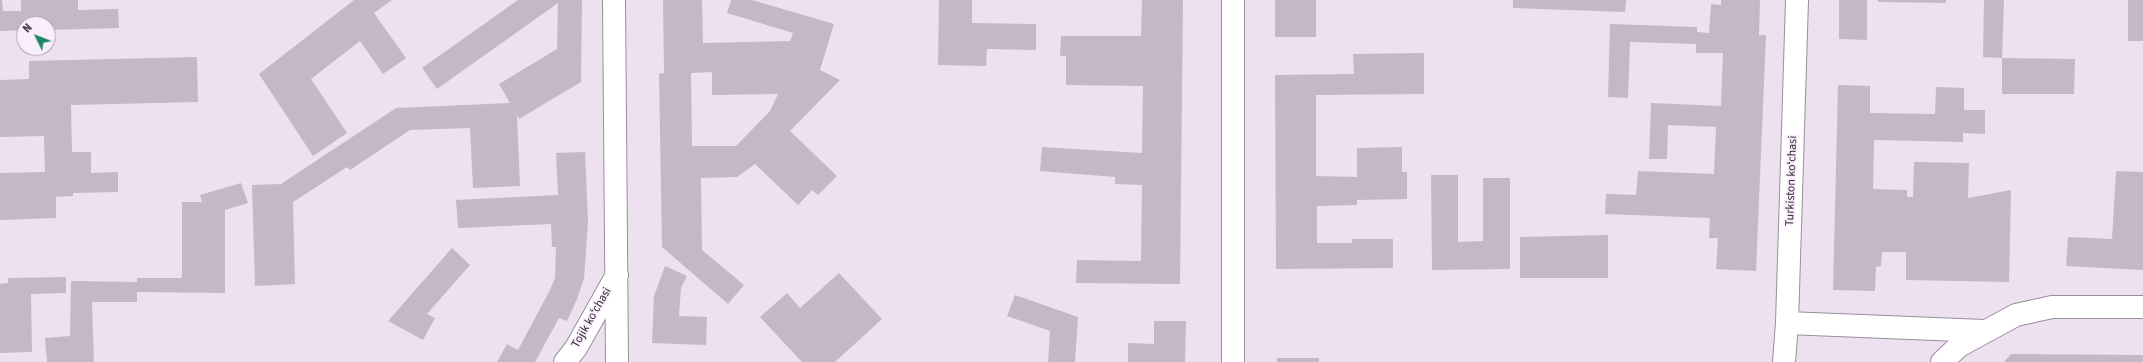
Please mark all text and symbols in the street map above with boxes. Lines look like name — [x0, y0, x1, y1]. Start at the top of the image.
north arrow — [16, 16, 56, 56]
text: N — [20, 20, 36, 36]
street label: Turkiston koʻchasi — [1783, 136, 1801, 226]
street label: Tojik koʻchasi — [569, 285, 615, 351]

